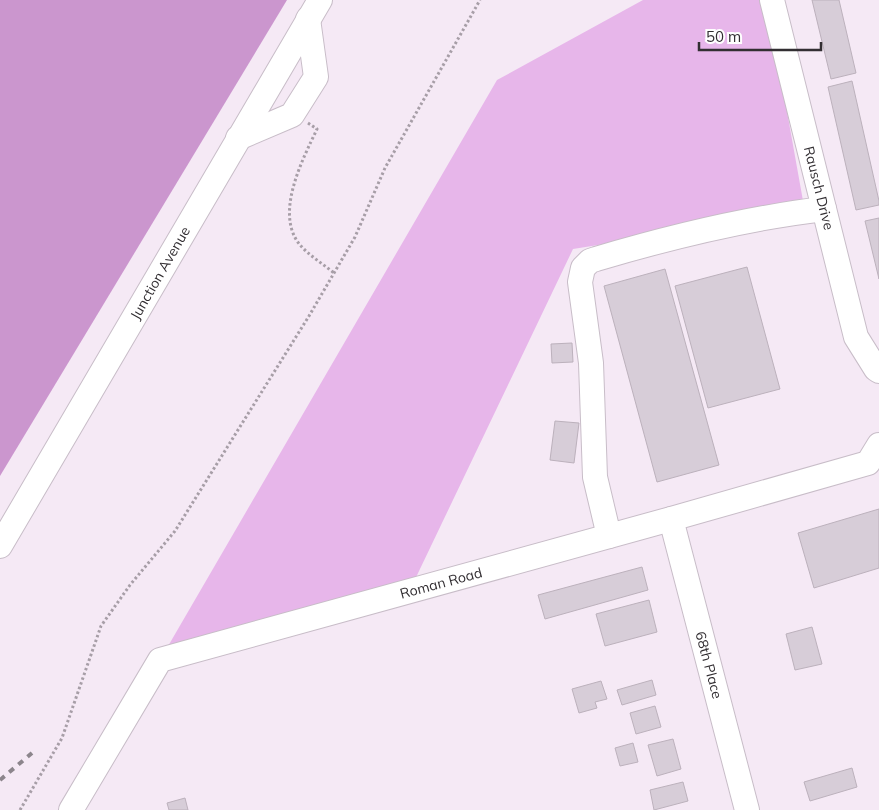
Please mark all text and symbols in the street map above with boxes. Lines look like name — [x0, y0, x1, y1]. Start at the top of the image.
scale bar — [699, 20, 822, 52]
text: 50 m — [706, 27, 741, 46]
street label: Rausch Drive — [800, 144, 838, 232]
street label: Junction Avenue — [126, 223, 194, 323]
street label: Roman Road — [398, 563, 484, 603]
street label: 68th Place — [691, 629, 727, 701]

